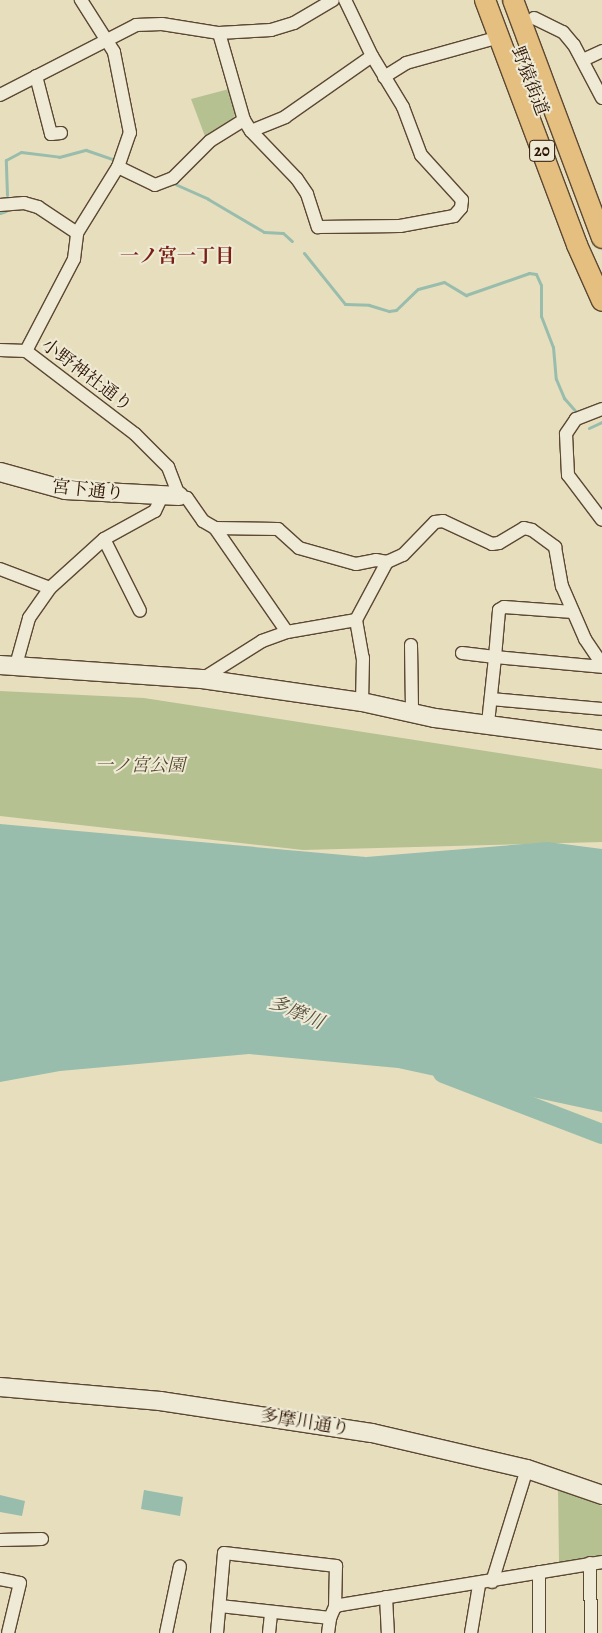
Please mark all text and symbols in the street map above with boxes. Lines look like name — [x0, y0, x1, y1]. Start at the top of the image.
street label: 野猿街道 — [507, 44, 553, 118]
road number: 20 — [528, 138, 556, 164]
district label: 一ノ宮一丁目 — [120, 246, 234, 268]
street label: 小野神社通り — [37, 334, 137, 416]
street label: 宮下通り — [51, 475, 125, 505]
park label: 一ノ宮公園 — [95, 754, 185, 776]
water label: 多摩川 — [265, 991, 327, 1035]
street label: 多摩川通り — [259, 1404, 351, 1440]

